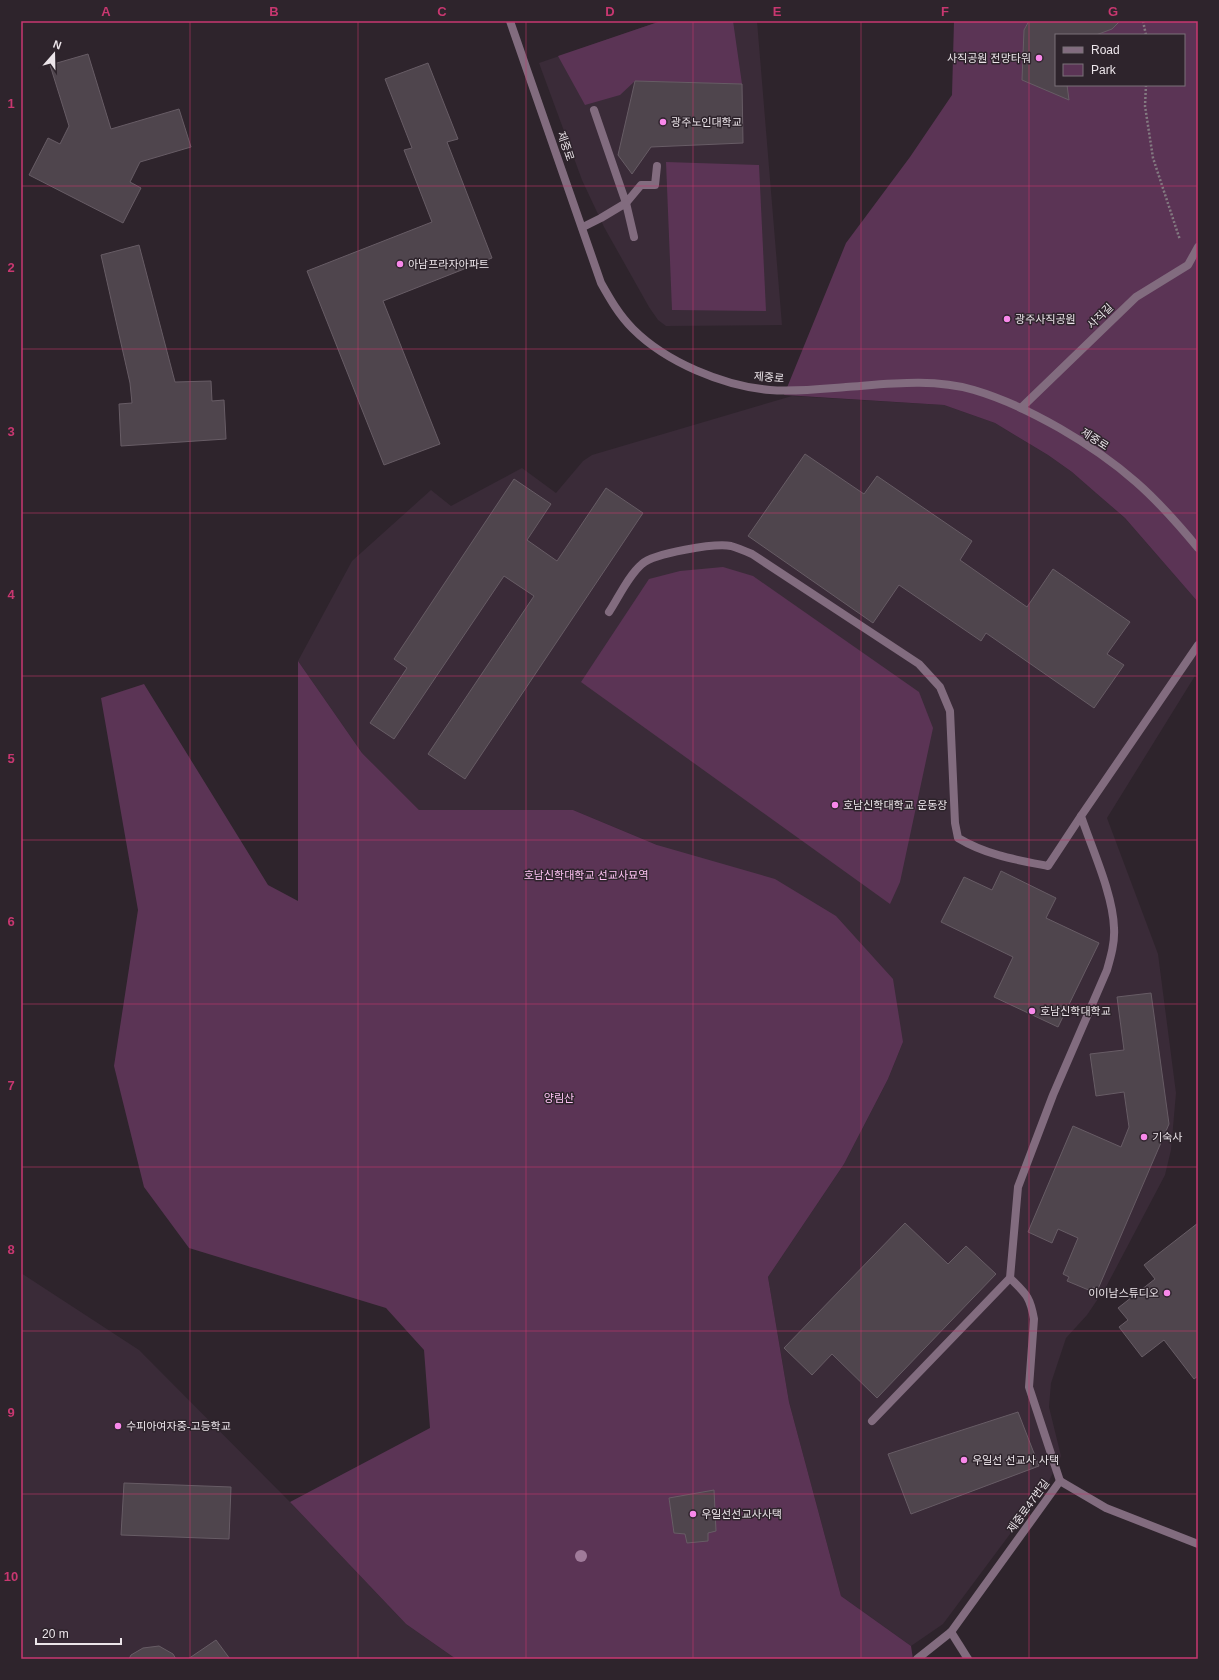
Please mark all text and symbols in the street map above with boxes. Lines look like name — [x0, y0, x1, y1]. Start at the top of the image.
text: A — [101, 4, 111, 19]
text: B — [269, 4, 279, 19]
text: C — [437, 4, 447, 19]
text: D — [605, 4, 615, 19]
text: E — [773, 4, 782, 19]
text: F — [941, 4, 949, 19]
text: G — [1108, 4, 1118, 19]
north arrow — [34, 34, 74, 74]
legend — [1055, 34, 1185, 86]
text: N — [52, 38, 63, 52]
text: Road — [1091, 43, 1120, 57]
place label: 사직공원 전망타워 — [947, 52, 1031, 64]
marker: 사직공원 전망타워 — [1034, 53, 1044, 63]
text: Park — [1091, 63, 1117, 77]
text: 1 — [7, 96, 15, 111]
place label: 광주노인대학교 — [671, 116, 742, 128]
marker: 광주노인대학교 — [658, 117, 668, 127]
street label: 제중로 — [555, 130, 577, 162]
place label: 아남프라자아파트 — [408, 258, 489, 270]
marker: 아남프라자아파트 — [395, 259, 405, 269]
text: 2 — [7, 260, 15, 275]
street label: 사직길 — [1085, 301, 1115, 331]
place label: 광주사직공원 — [1015, 313, 1076, 325]
marker: 광주사직공원 — [1002, 314, 1012, 324]
street label: 제중로 — [753, 370, 785, 384]
text: 3 — [7, 424, 15, 439]
street label: 제중로 — [1079, 426, 1111, 452]
text: 4 — [7, 587, 15, 602]
text: 5 — [7, 751, 15, 766]
place label: 호남신학대학교 운동장 — [843, 799, 947, 811]
marker: 호남신학대학교 운동장 — [830, 800, 840, 810]
park label: 호남신학대학교 선교사묘역 — [524, 869, 648, 881]
text: 6 — [7, 914, 15, 929]
place label: 호남신학대학교 — [1040, 1005, 1111, 1017]
marker: 호남신학대학교 — [1027, 1006, 1037, 1016]
text: 7 — [7, 1078, 15, 1093]
park label: 양림산 — [544, 1092, 574, 1104]
place label: 기숙사 — [1152, 1131, 1182, 1143]
marker: 기숙사 — [1139, 1132, 1149, 1142]
text: 8 — [7, 1242, 15, 1257]
place label: 이이남스튜디오 — [1088, 1287, 1159, 1299]
marker: 이이남스튜디오 — [1162, 1288, 1172, 1298]
text: 9 — [7, 1405, 15, 1420]
place label: 수피아여자중-고등학교 — [126, 1420, 231, 1432]
marker: 수피아여자중-고등학교 — [113, 1421, 123, 1431]
place label: 우일선 선교사 사택 — [972, 1454, 1059, 1466]
marker: 우일선 선교사 사택 — [959, 1455, 969, 1465]
street label: 제중로47번길 — [1005, 1477, 1051, 1535]
place label: 우일선선교사사택 — [701, 1508, 782, 1520]
marker: 우일선선교사사택 — [688, 1509, 698, 1519]
text: 10 — [4, 1569, 18, 1584]
scale bar — [36, 1620, 121, 1646]
text: 20 m — [42, 1627, 69, 1641]

